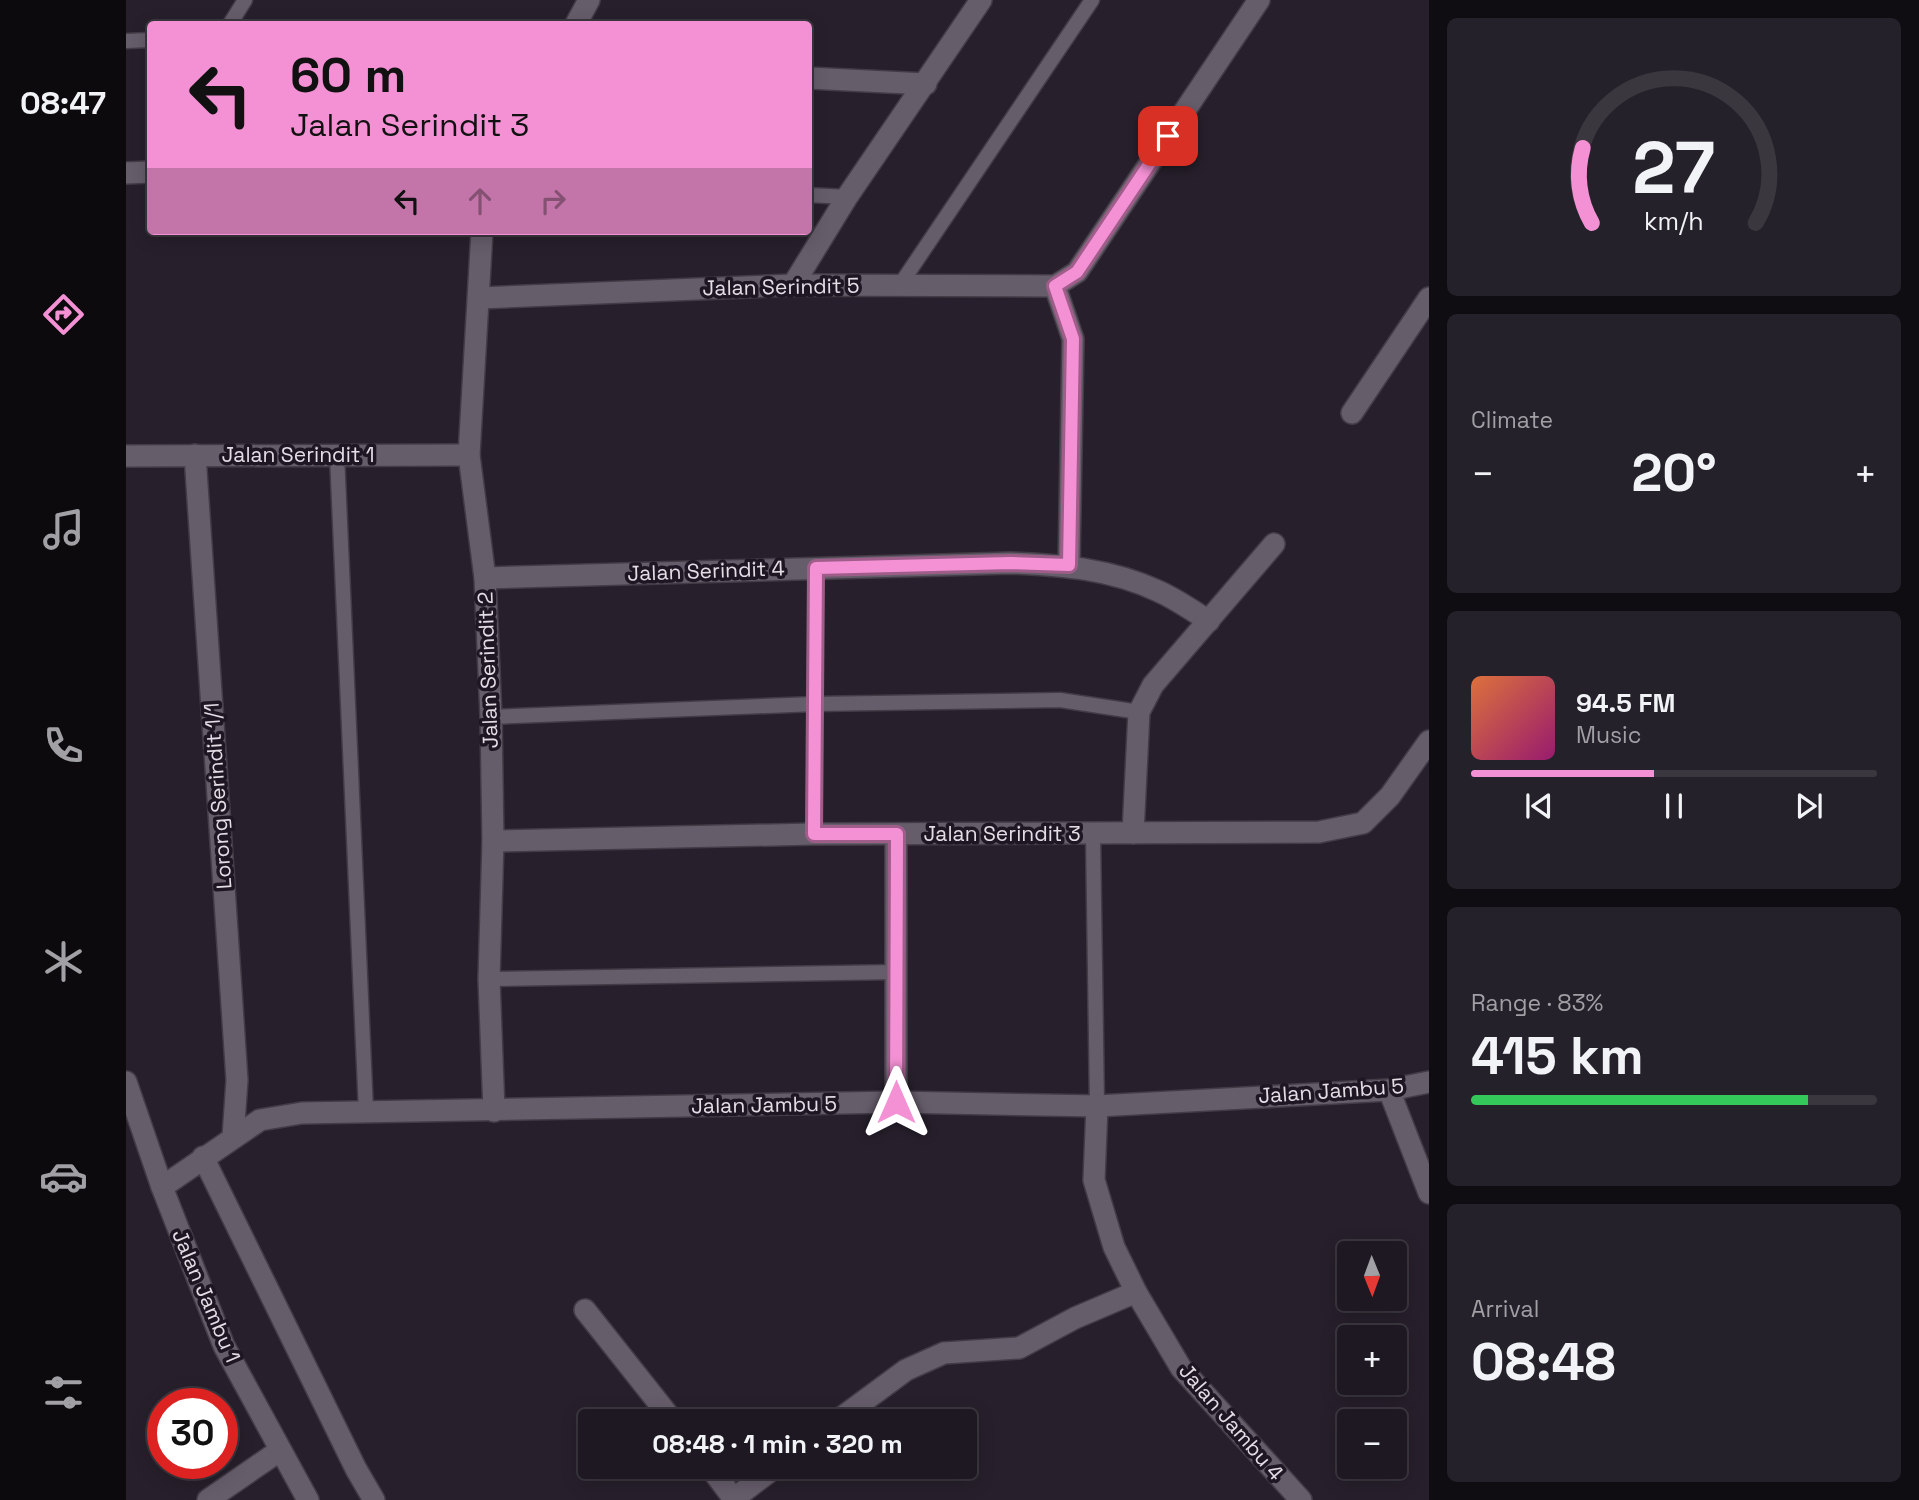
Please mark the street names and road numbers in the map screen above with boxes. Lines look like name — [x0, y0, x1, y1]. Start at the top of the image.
street label: Jalan Serindit 5 — [702, 272, 860, 301]
street label: Jalan Serindit 1 — [221, 441, 375, 468]
street label: Jalan Serindit 4 — [627, 554, 785, 587]
street label: Jalan Serindit 2 — [471, 591, 504, 749]
street label: Lorong Serindit 1/1 — [198, 702, 237, 890]
street label: Jalan Serindit 3 — [923, 820, 1081, 847]
street label: Jalan Jambu 5 — [1257, 1072, 1405, 1109]
street label: Jalan Jambu 5 — [691, 1090, 837, 1119]
street label: Jalan Jambu 1 — [166, 1225, 247, 1367]
street label: Jalan Jambu 4 — [1173, 1358, 1290, 1486]

